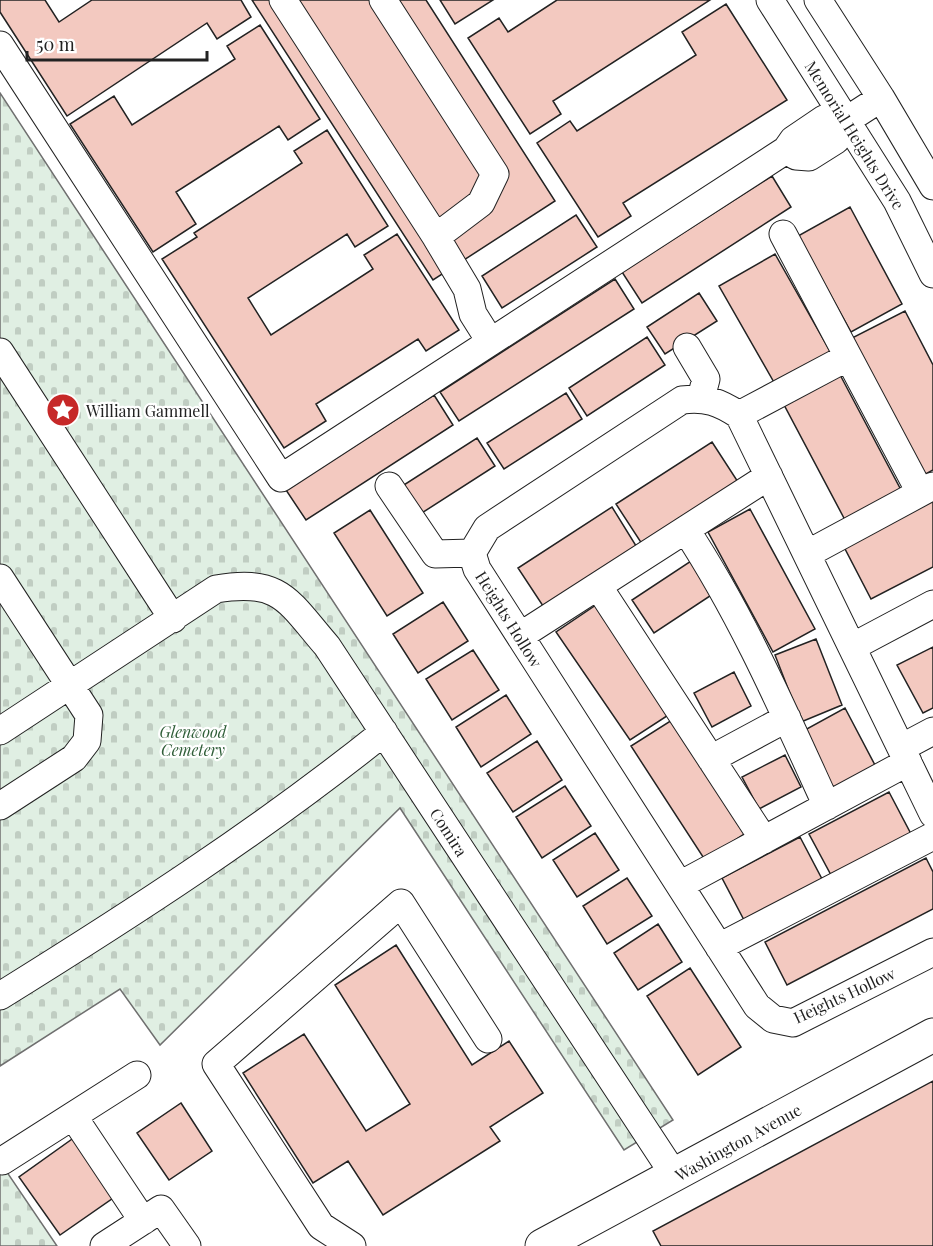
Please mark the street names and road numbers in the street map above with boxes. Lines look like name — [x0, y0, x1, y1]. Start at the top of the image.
street label: Memorial Heights Drive — [801, 57, 909, 213]
street label: Heights Hollow — [471, 567, 547, 672]
street label: Comira — [426, 804, 472, 860]
street label: Heights Hollow — [790, 962, 899, 1028]
street label: Washington Avenue — [670, 1099, 805, 1186]

